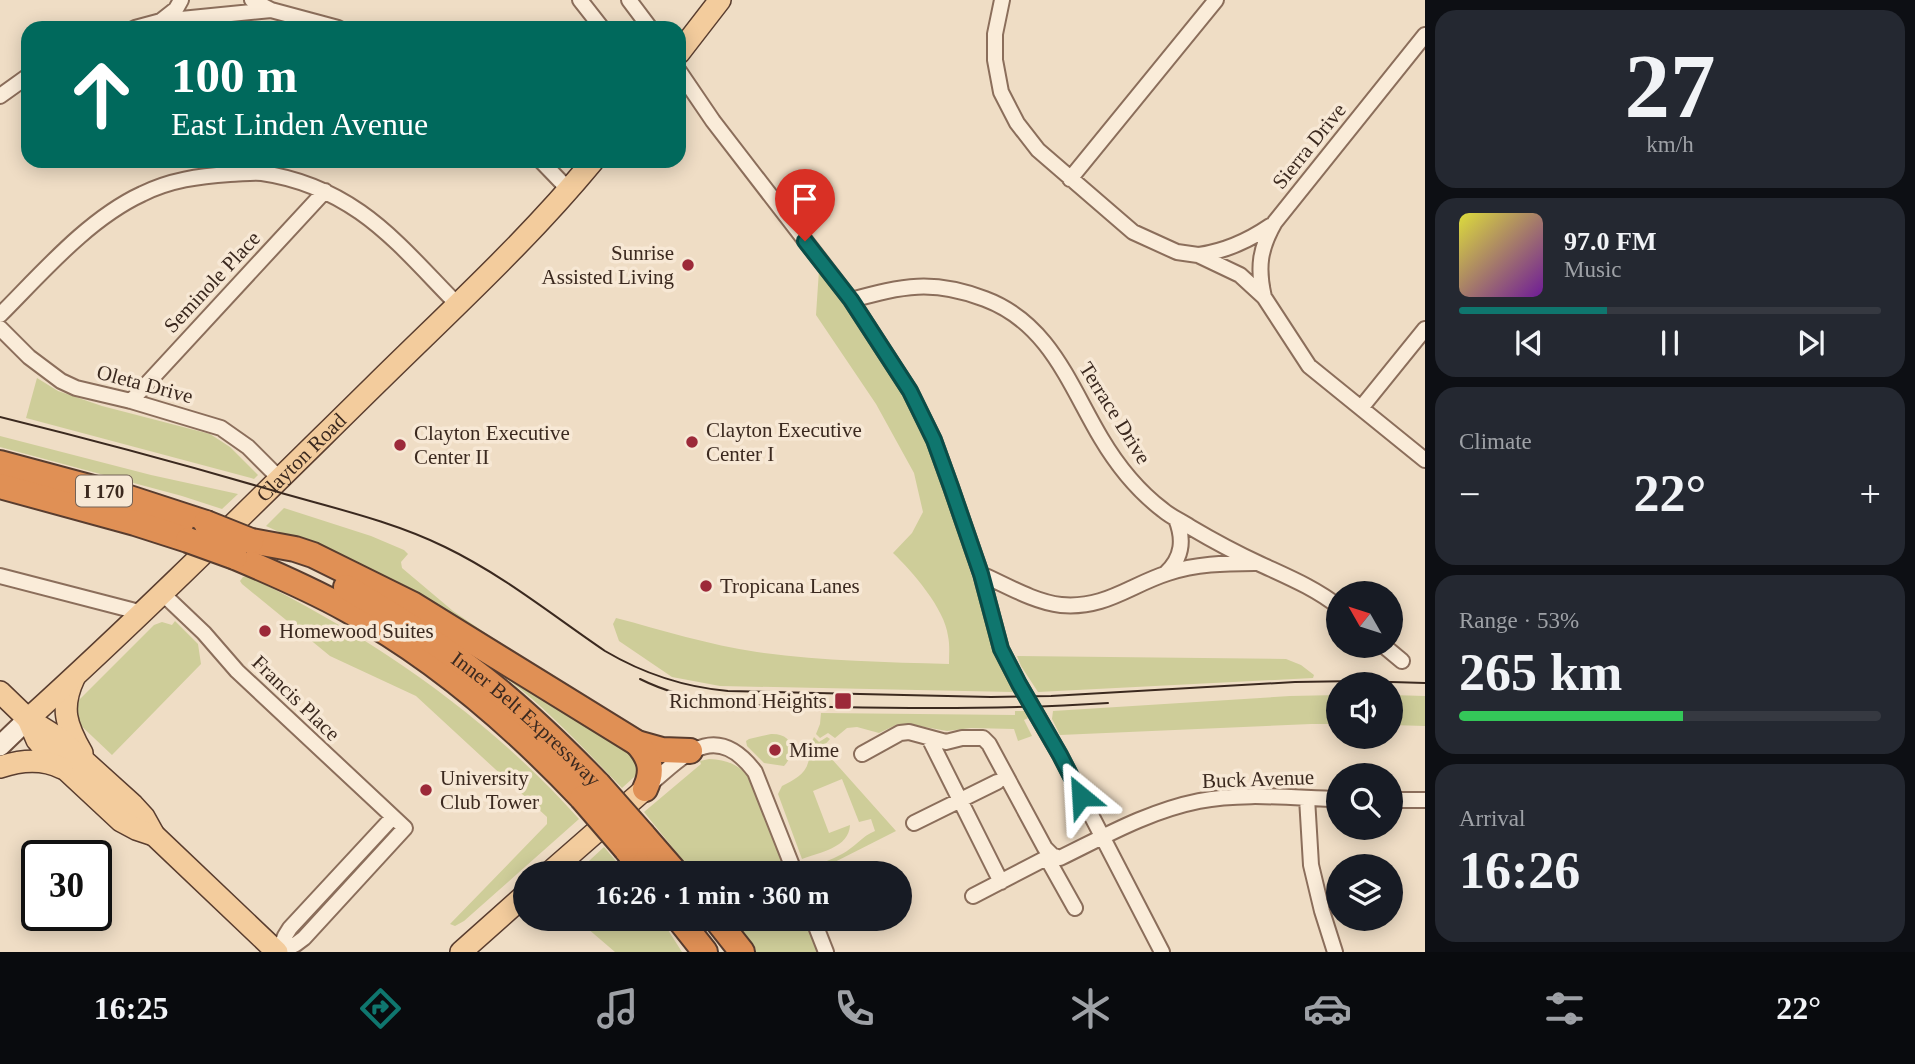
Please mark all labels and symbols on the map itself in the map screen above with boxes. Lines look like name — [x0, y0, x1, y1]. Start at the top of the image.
street label: Sierra Drive — [1267, 98, 1351, 194]
pin — [775, 169, 835, 241]
street label: Seminole Place — [159, 226, 265, 338]
place label: Sunrise Assisted Living — [542, 241, 674, 289]
marker: Sunrise Assisted Living — [680, 257, 696, 273]
street label: Terrace Drive — [1074, 358, 1156, 468]
street label: Oleta Drive — [94, 360, 196, 408]
street label: Clayton Road — [251, 408, 351, 507]
place label: Clayton Executive Center I — [706, 418, 862, 466]
place label: Clayton Executive Center II — [414, 421, 570, 469]
marker: Clayton Executive Center I — [684, 434, 700, 450]
marker: Clayton Executive Center II — [392, 437, 408, 453]
road number: I 170 — [76, 476, 132, 506]
place label: Tropicana Lanes — [720, 574, 860, 598]
marker: Tropicana Lanes — [698, 578, 714, 594]
north arrow — [1326, 581, 1404, 658]
place label: Homewood Suites — [279, 619, 434, 643]
marker: Homewood Suites — [257, 623, 273, 639]
street label: Inner Belt Expressway — [447, 647, 606, 792]
street label: Francis Place — [247, 650, 345, 746]
place label: Richmond Heights — [669, 689, 827, 713]
marker: Richmond Heights — [833, 691, 853, 711]
place label: Mime — [789, 738, 839, 762]
marker: Mime — [767, 742, 783, 758]
position arrow — [1044, 759, 1118, 833]
street label: Buck Avenue — [1202, 765, 1314, 793]
place label: University Club Tower — [440, 766, 539, 814]
marker: University Club Tower — [418, 782, 434, 798]
speed limit sign: 30 — [21, 840, 112, 931]

